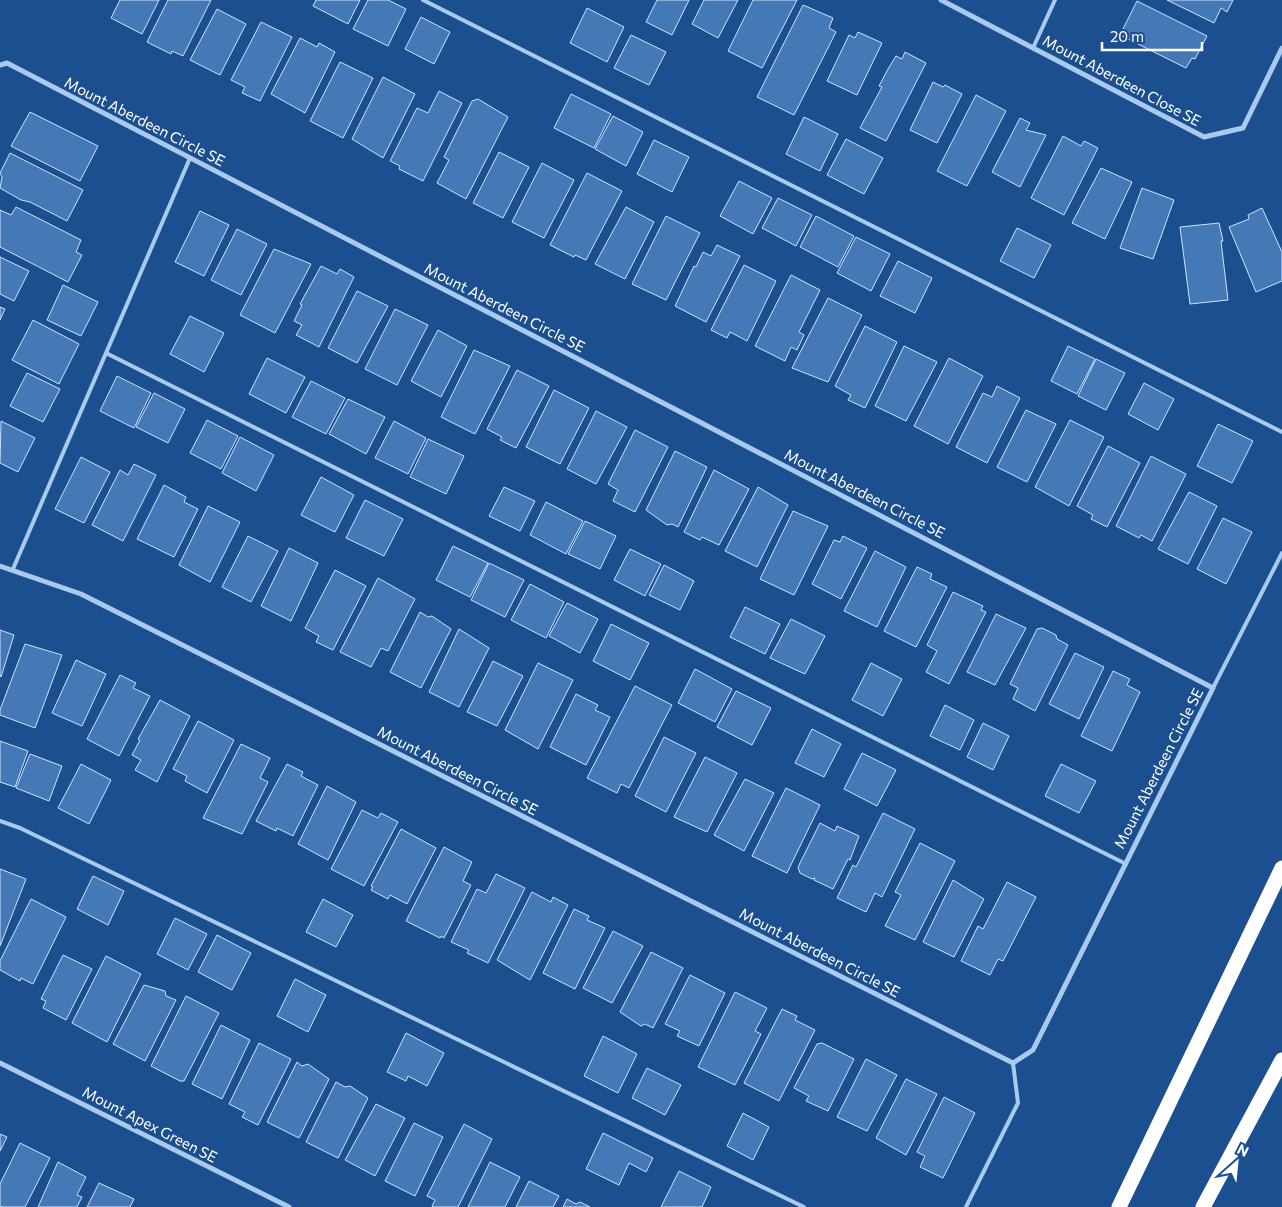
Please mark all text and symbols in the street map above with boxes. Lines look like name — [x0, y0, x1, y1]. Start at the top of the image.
scale bar — [1102, 20, 1202, 52]
text: 20 m — [1110, 27, 1144, 45]
street label: Mount Aberdeen Close SE — [1040, 31, 1204, 129]
street label: Mount Aberdeen Circle SE — [62, 73, 228, 169]
street label: Mount Aberdeen Circle SE — [422, 259, 588, 355]
street label: Mount Aberdeen Circle SE — [782, 445, 948, 541]
street label: Mount Aberdeen Circle SE — [1110, 685, 1206, 851]
street label: Mount Aberdeen Circle SE — [375, 722, 541, 818]
street label: Mount Aberdeen Circle SE — [737, 904, 903, 1000]
street label: Mount Apex Green SE — [80, 1082, 221, 1166]
north arrow — [1212, 1137, 1262, 1187]
text: N — [1235, 1140, 1252, 1160]

